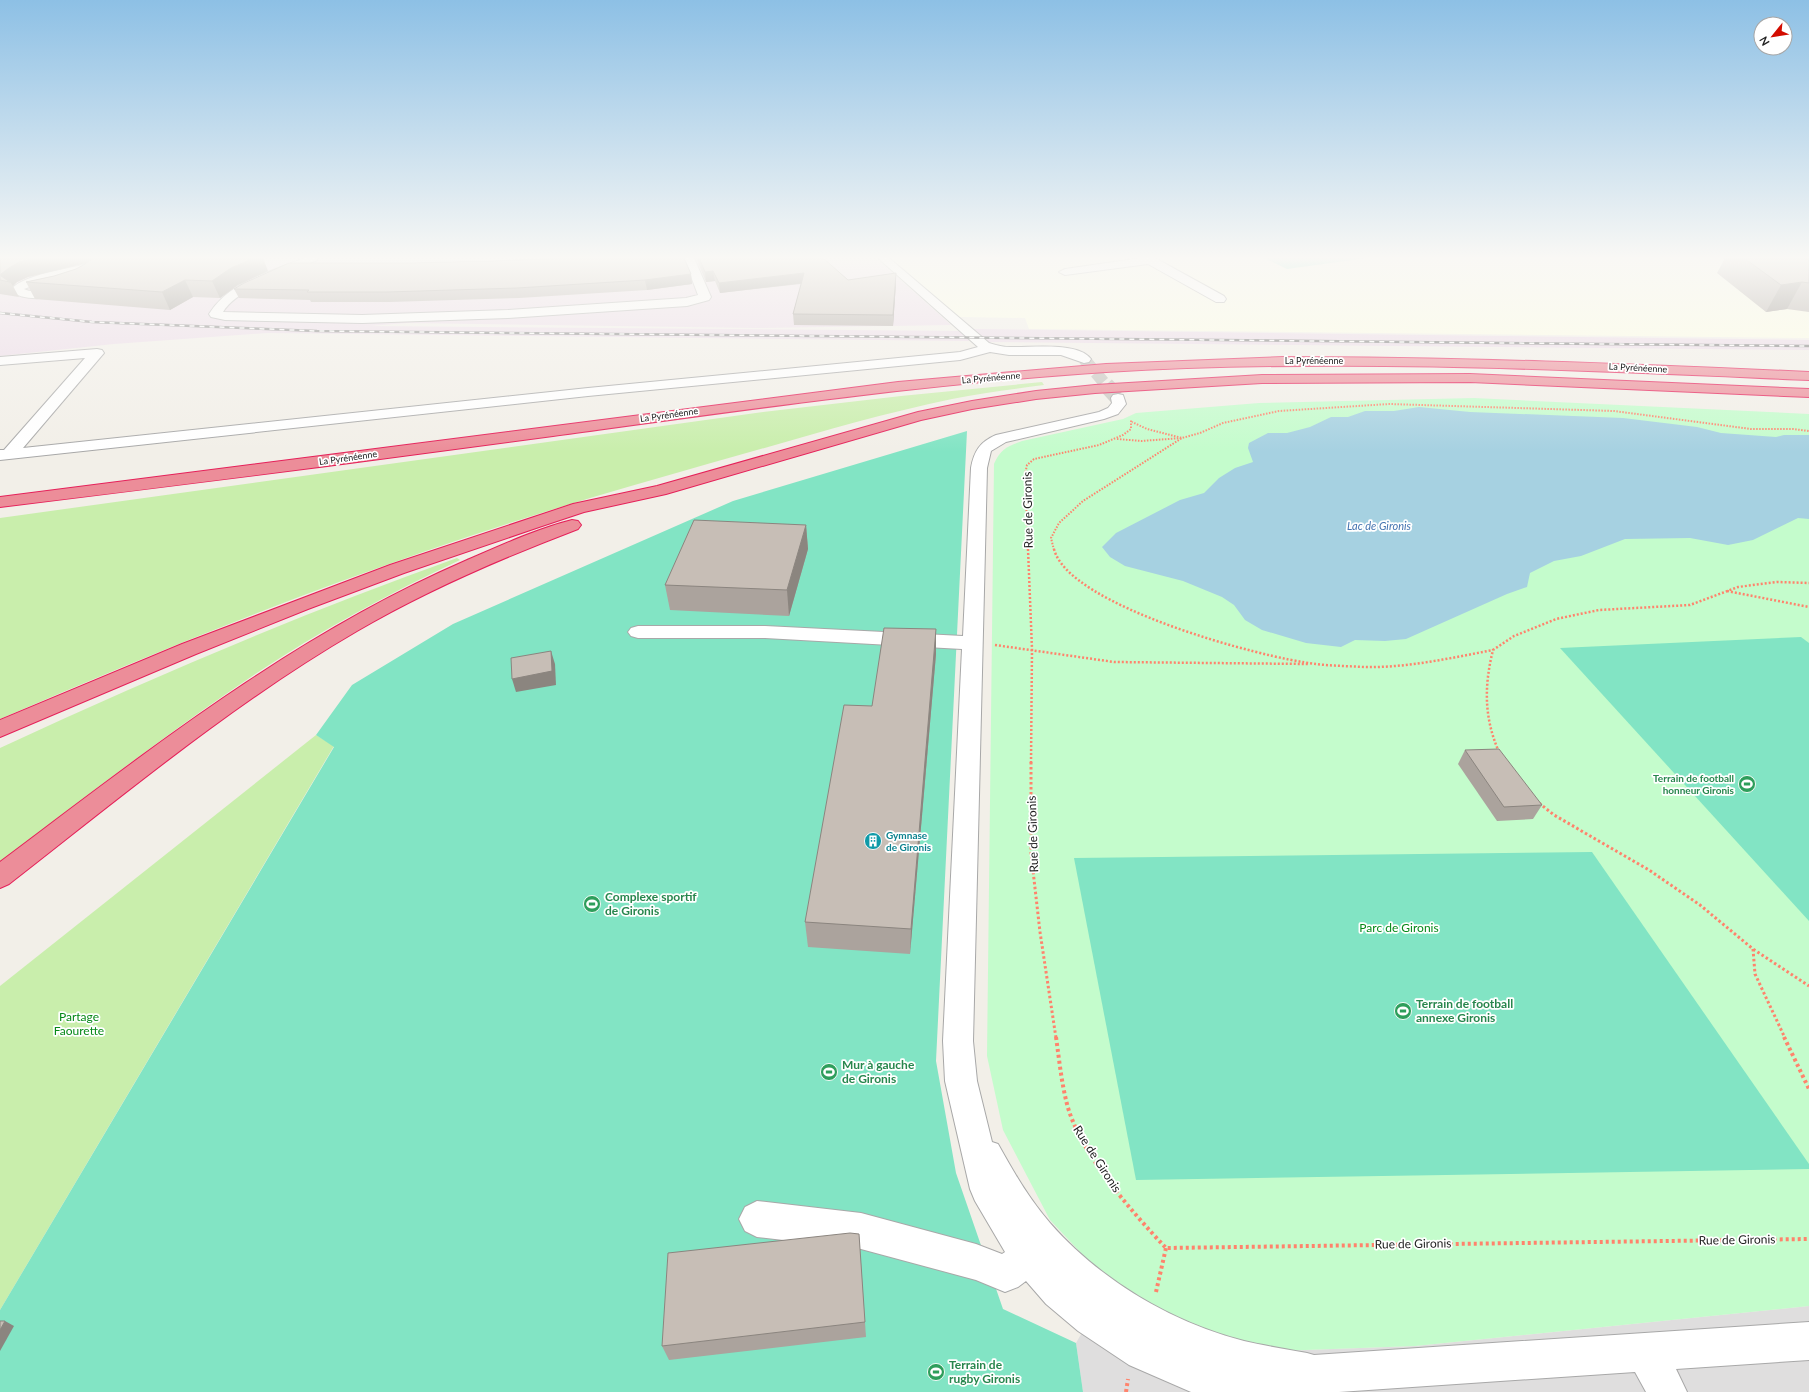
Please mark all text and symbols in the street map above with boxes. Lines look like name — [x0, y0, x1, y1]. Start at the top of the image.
north arrow — [1753, 16, 1793, 56]
text: N — [1756, 34, 1772, 48]
street label: La Pyrénéenne — [1285, 355, 1344, 366]
street label: La Pyrénéenne — [1608, 360, 1668, 375]
street label: La Pyrénéenne — [961, 369, 1021, 386]
street label: La Pyrénéenne — [639, 405, 699, 424]
street label: La Pyrénéenne — [318, 448, 378, 467]
street label: Rue de Gironis — [1019, 471, 1036, 549]
water label: Lac de Gironis — [1347, 519, 1412, 532]
place label: Terrain de football honneur Gironis — [1653, 772, 1735, 796]
sports icon: Terrain de football honneur Gironis — [1737, 774, 1757, 794]
street label: Rue de Gironis — [1024, 795, 1041, 873]
place label: Gymnase de Gironis — [886, 829, 932, 853]
building icon: Gymnase de Gironis — [863, 831, 883, 851]
place label: Complexe sportif de Gironis — [605, 889, 697, 918]
sports icon: Complexe sportif de Gironis — [582, 894, 602, 914]
park label: Parc de Gironis — [1359, 920, 1439, 935]
place label: Terrain de football annexe Gironis — [1416, 996, 1513, 1025]
sports icon: Terrain de football annexe Gironis — [1393, 1001, 1413, 1021]
park label: Partage Faourette — [54, 1009, 104, 1038]
place label: Mur à gauche de Gironis — [842, 1057, 915, 1086]
sports icon: Mur à gauche de Gironis — [819, 1062, 839, 1082]
street label: Rue de Gironis — [1070, 1122, 1125, 1195]
street label: Rue de Gironis — [1698, 1231, 1776, 1248]
street label: Rue de Gironis — [1374, 1235, 1452, 1252]
place label: Terrain de rugby Gironis — [949, 1357, 1020, 1386]
sports icon: Terrain de rugby Gironis — [926, 1362, 946, 1382]

